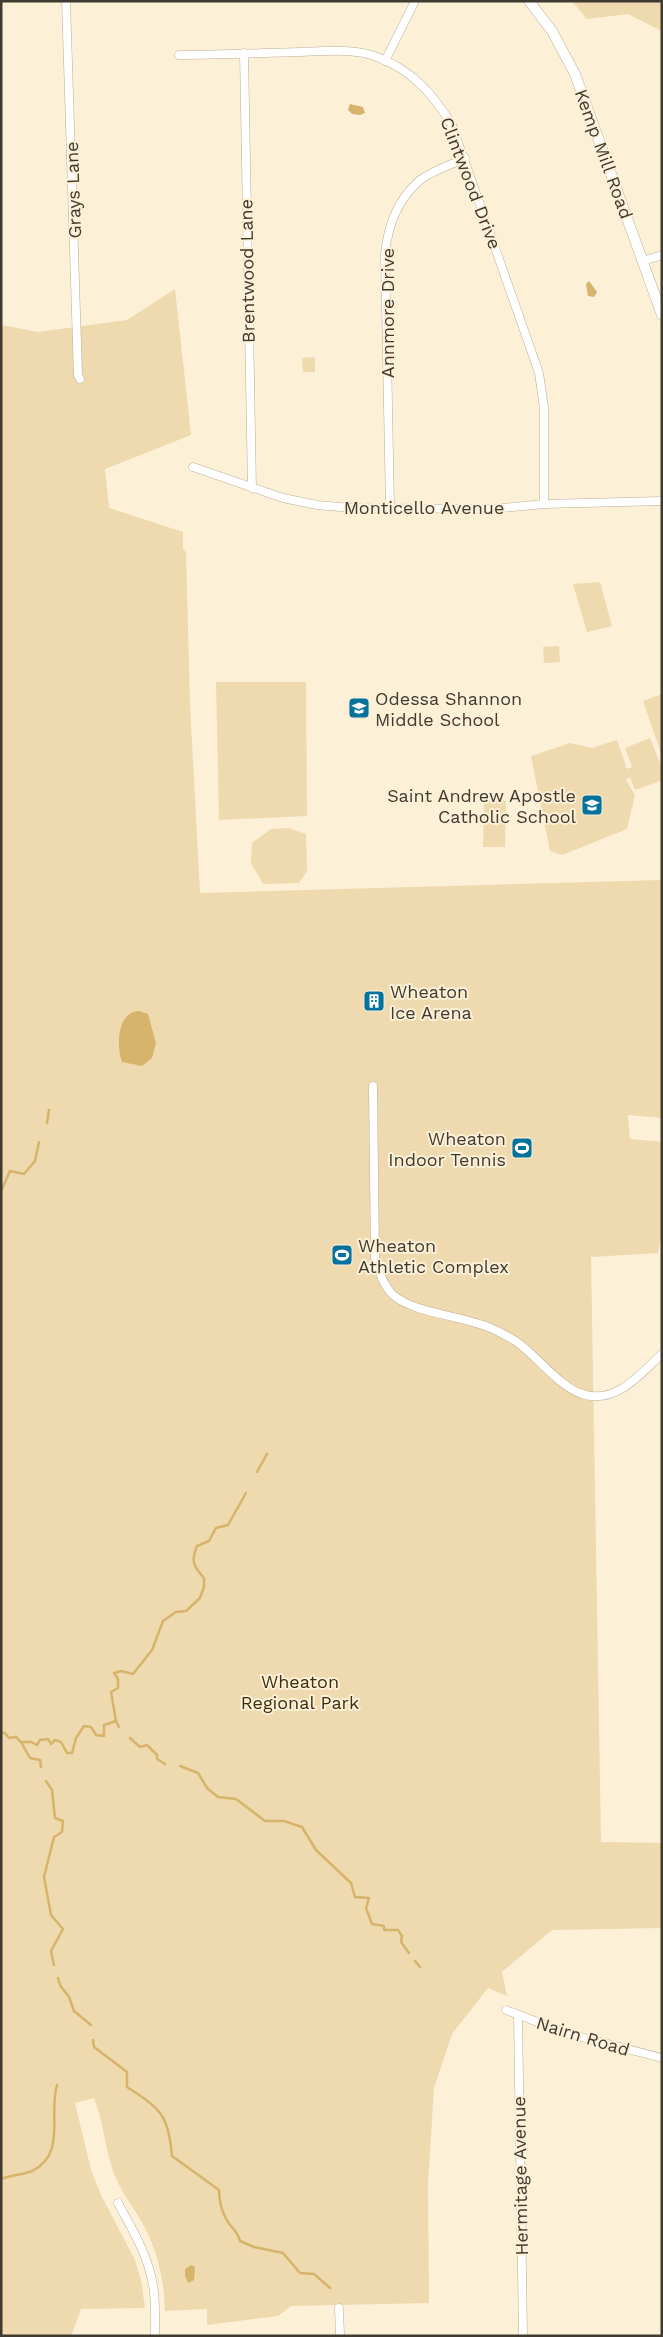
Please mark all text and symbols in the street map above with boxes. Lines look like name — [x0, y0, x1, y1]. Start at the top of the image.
street label: Kemp Mill Road — [571, 86, 637, 222]
street label: Clintwood Drive — [436, 114, 506, 252]
street label: Grays Lane — [61, 141, 85, 239]
street label: Brentwood Lane — [235, 199, 259, 343]
street label: Annmore Drive — [377, 248, 398, 378]
street label: Monticello Avenue — [344, 497, 504, 518]
place label: Odessa Shannon Middle School — [375, 688, 522, 730]
school or university icon: Odessa Shannon Middle School — [347, 696, 371, 720]
place label: Saint Andrew Apostle Catholic School — [387, 785, 576, 827]
school or university icon: Saint Andrew Apostle Catholic School — [580, 793, 604, 817]
place label: Wheaton Ice Arena — [390, 981, 472, 1023]
building icon: Wheaton Ice Arena — [362, 989, 386, 1013]
place label: Wheaton Indoor Tennis — [388, 1128, 506, 1170]
sports icon: Wheaton Indoor Tennis — [510, 1136, 534, 1160]
place label: Wheaton Athletic Complex — [358, 1235, 509, 1277]
sports icon: Wheaton Athletic Complex — [330, 1243, 354, 1267]
park label: Wheaton Regional Park — [241, 1671, 359, 1713]
street label: Nairn Road — [534, 2012, 632, 2060]
street label: Hermitage Avenue — [508, 2096, 532, 2256]

